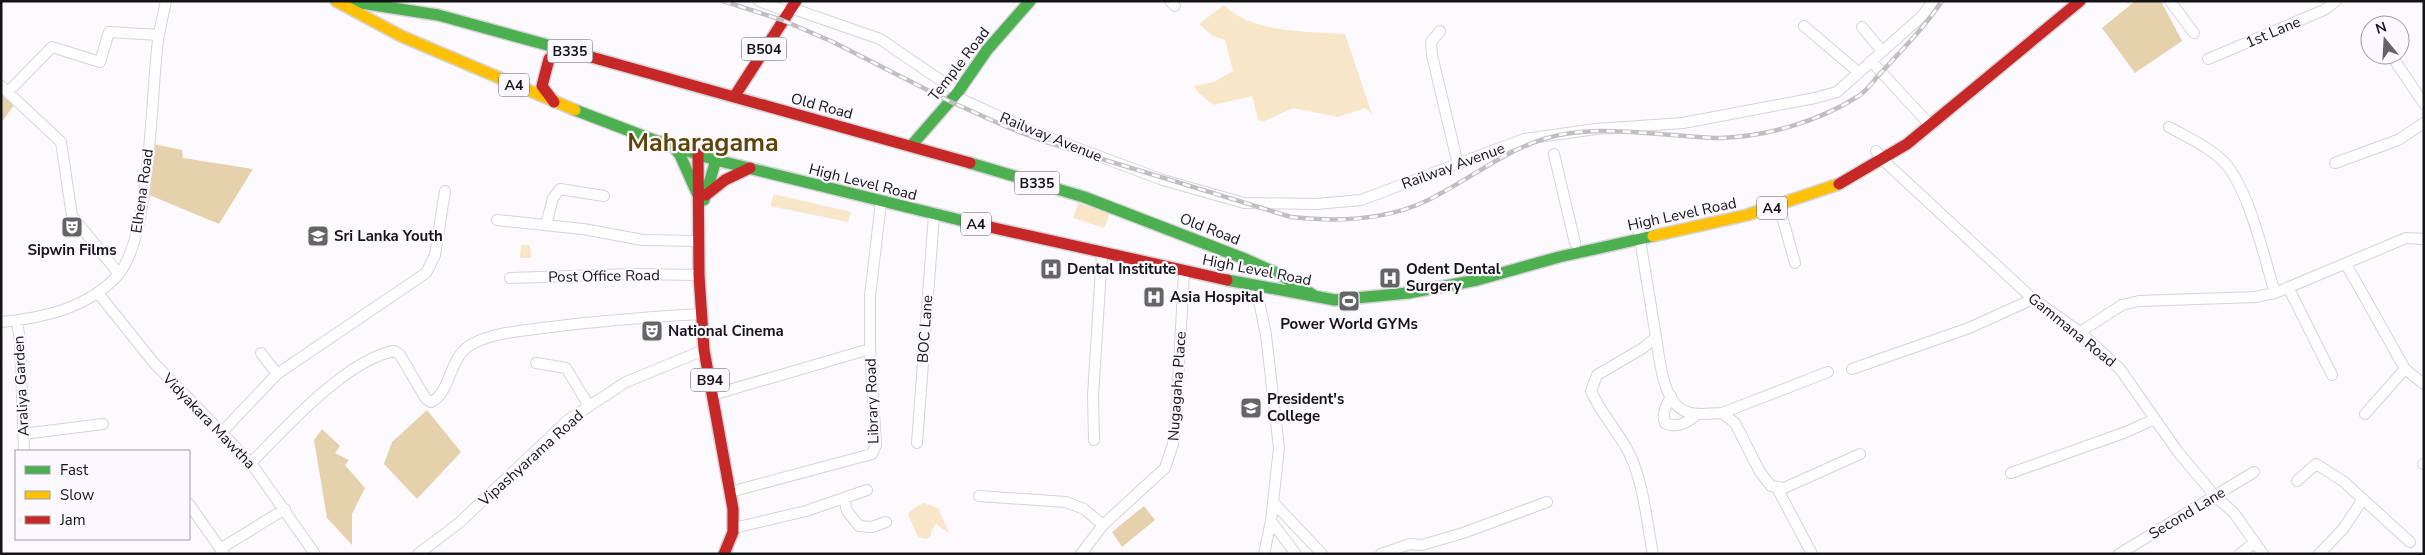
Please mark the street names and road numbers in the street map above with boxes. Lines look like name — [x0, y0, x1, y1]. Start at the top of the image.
street label: 1st Lane — [2242, 11, 2304, 53]
street label: Temple Road — [924, 23, 994, 105]
road number: B504 — [742, 38, 786, 61]
road number: B335 — [548, 40, 592, 62]
road number: A4 — [499, 74, 529, 96]
street label: Old Road — [789, 88, 855, 124]
street label: Railway Avenue — [997, 107, 1105, 167]
street label: Railway Avenue — [1399, 138, 1507, 194]
street label: Elhena Road — [126, 148, 158, 234]
street label: High Level Road — [807, 159, 919, 205]
road number: B335 — [1014, 172, 1060, 194]
street label: High Level Road — [1626, 193, 1738, 235]
road number: A4 — [1757, 197, 1787, 220]
street label: Old Road — [1177, 208, 1243, 250]
road number: A4 — [961, 212, 991, 235]
street label: High Level Road — [1201, 250, 1313, 290]
street label: Post Office Road — [548, 265, 660, 287]
street label: Gammana Road — [2024, 288, 2120, 372]
street label: BOC Lane — [913, 294, 937, 364]
street label: Nugagaha Place — [1163, 330, 1191, 442]
street label: Araliya Garden — [8, 335, 34, 437]
street label: Library Road — [861, 358, 883, 444]
street label: Vidyakara Mawtha — [157, 368, 260, 473]
road number: B94 — [691, 368, 729, 392]
street label: Vipashyarama Road — [474, 406, 588, 511]
street label: Second Lane — [2145, 482, 2229, 544]

